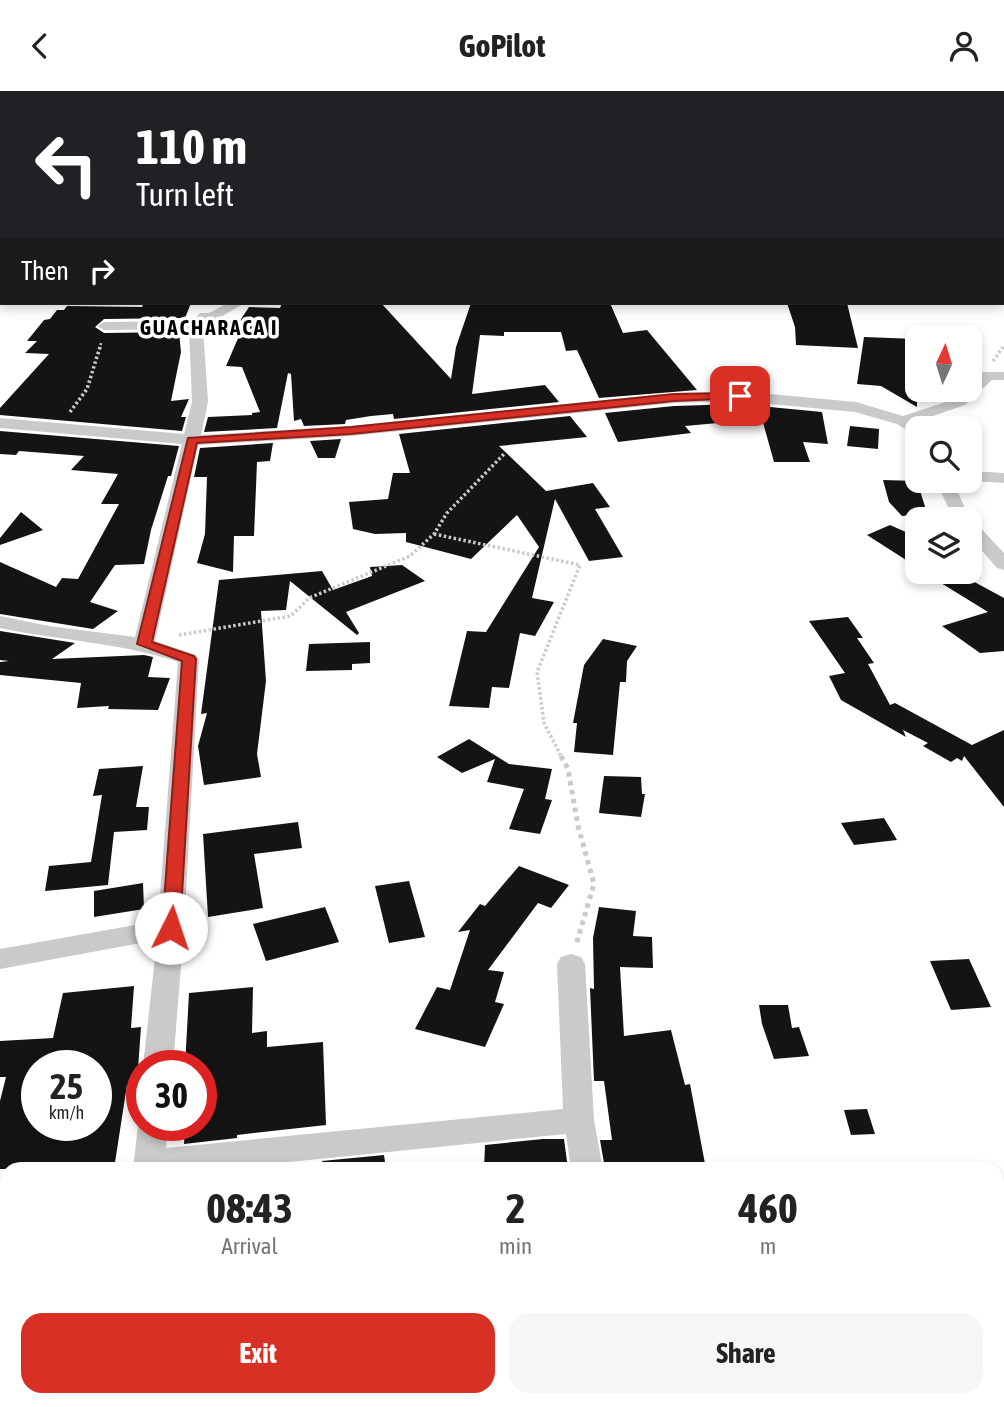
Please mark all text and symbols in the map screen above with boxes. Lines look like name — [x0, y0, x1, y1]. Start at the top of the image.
icon: back — [21, 27, 59, 65]
text: GoPilot — [458, 27, 546, 64]
icon: person — [945, 27, 983, 65]
text: 110 m — [136, 118, 247, 174]
icon: left — [21, 119, 112, 210]
text: Turn left — [136, 176, 234, 213]
icon: right — [83, 252, 121, 290]
text: Then — [21, 256, 69, 286]
district label: GUACHARACA I — [140, 315, 278, 339]
north arrow — [905, 325, 982, 403]
map controls — [905, 325, 982, 584]
pin — [710, 366, 770, 426]
icon: arrive — [721, 377, 759, 415]
button: search — [905, 416, 982, 493]
button: layers — [905, 507, 982, 584]
position arrow — [134, 891, 208, 965]
speed limit sign: 30 — [126, 1050, 217, 1141]
text: 25 — [50, 1066, 83, 1106]
text: km/h — [49, 1102, 84, 1123]
text: 08:43 — [206, 1184, 293, 1232]
text: 2 — [506, 1184, 525, 1232]
text: 460 — [738, 1184, 798, 1232]
text: Arrival — [221, 1233, 278, 1259]
text: min — [499, 1233, 532, 1259]
text: m — [760, 1233, 776, 1259]
button: Exit — [21, 1313, 495, 1393]
button: Share — [509, 1313, 983, 1393]

